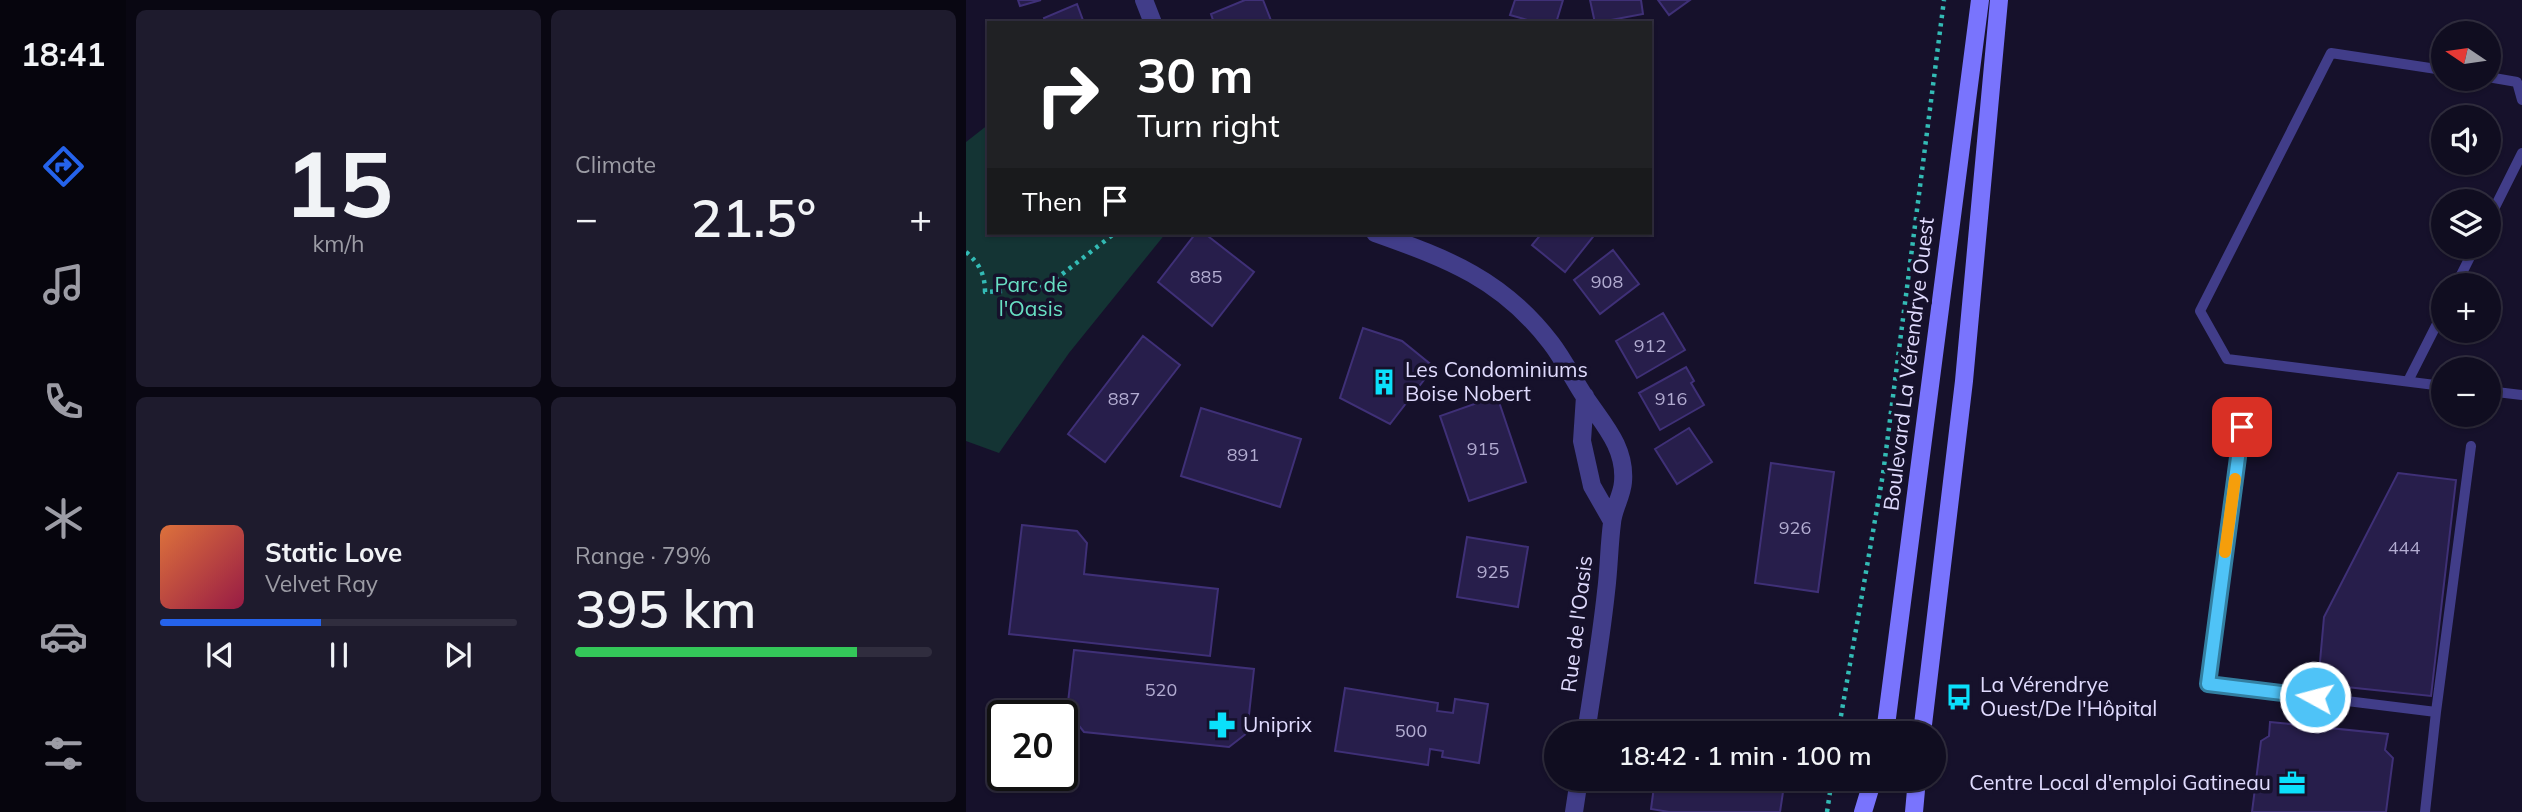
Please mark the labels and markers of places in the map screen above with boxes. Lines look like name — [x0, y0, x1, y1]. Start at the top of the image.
place label: Les Condominiums Boise Nobert — [1405, 356, 1588, 406]
building icon: Les Condominiums Boise Nobert — [1369, 367, 1399, 397]
pin — [2212, 397, 2272, 457]
place label: La Vérendrye Ouest/De l'Hôpital — [1980, 671, 2157, 721]
bus stop icon: La Vérendrye Ouest/De l'Hôpital — [1944, 682, 1974, 712]
pharmacy icon: Uniprix — [1207, 710, 1237, 740]
place label: Uniprix — [1243, 711, 1312, 737]
office icon: Centre Local d'emploi Gatineau — [2277, 768, 2307, 798]
place label: Centre Local d'emploi Gatineau — [1969, 769, 2271, 795]

